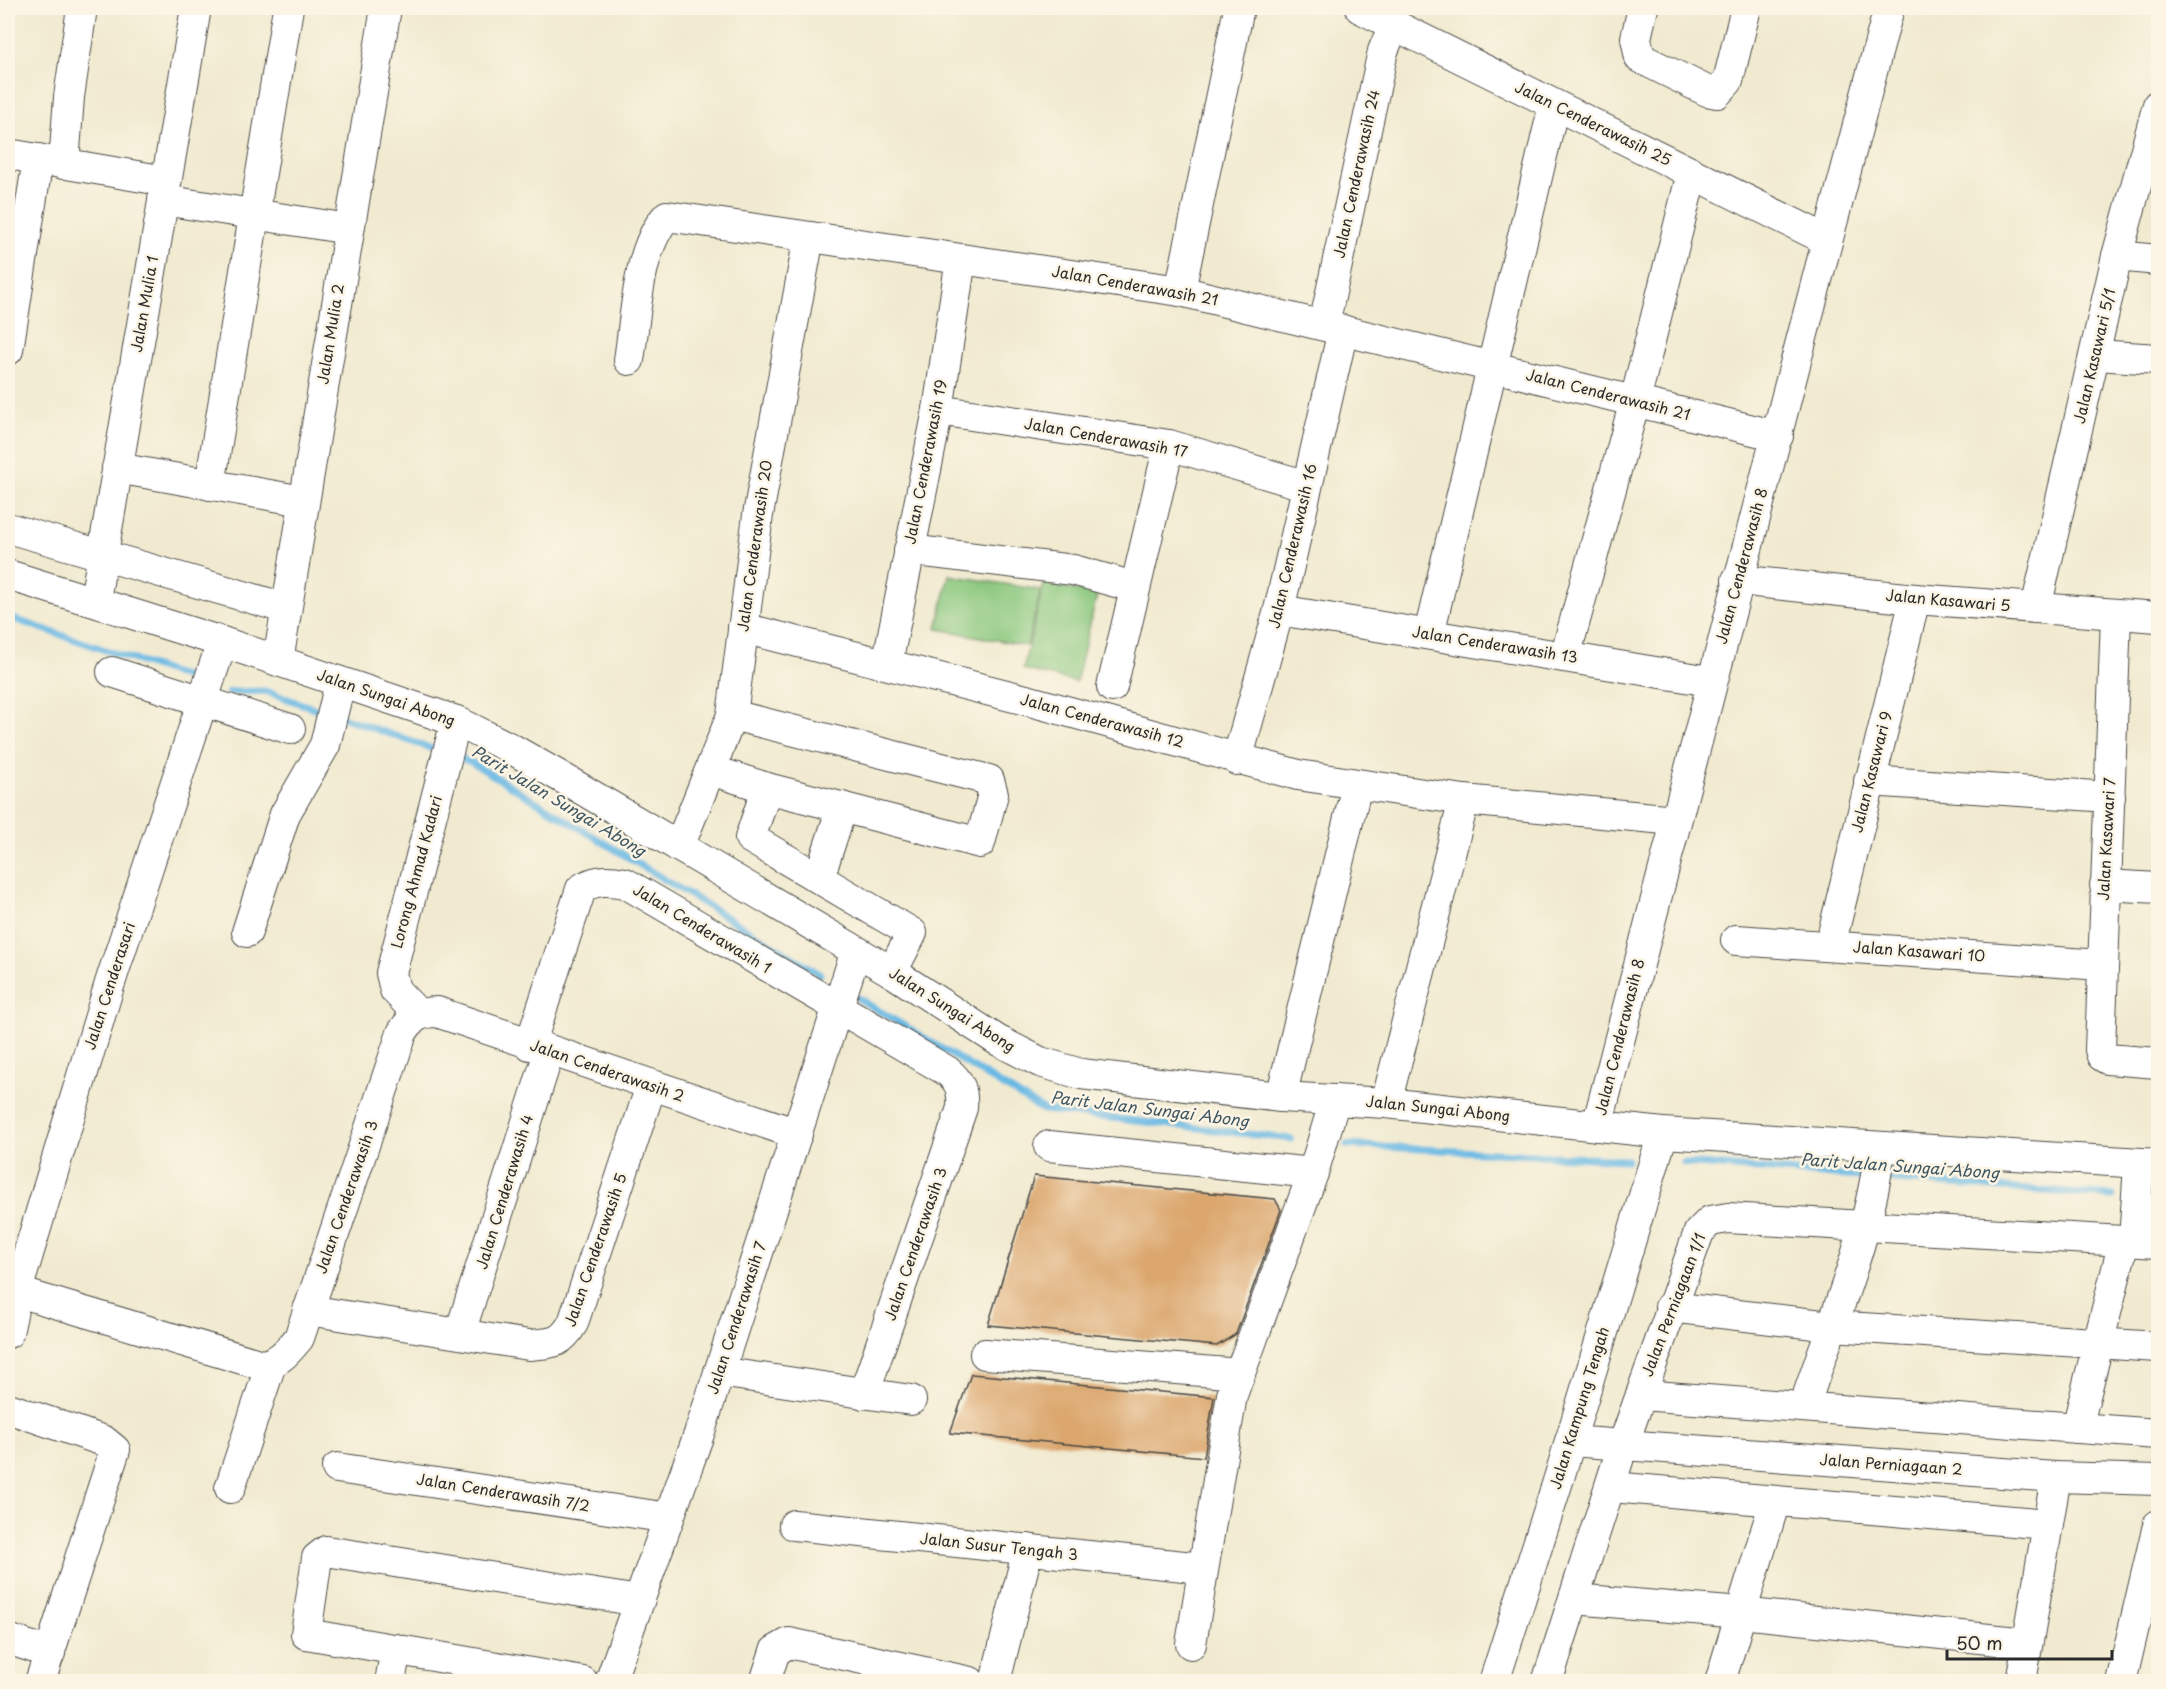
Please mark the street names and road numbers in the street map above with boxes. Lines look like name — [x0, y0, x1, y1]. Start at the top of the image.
street label: Jalan Cenderawasih 25 — [1511, 75, 1676, 171]
street label: Jalan Cenderawasih 24 — [1326, 87, 1385, 260]
street label: Jalan Mulia 1 — [124, 254, 163, 354]
street label: Jalan Cenderawasih 21 — [1050, 259, 1220, 311]
street label: Jalan Mulia 2 — [310, 282, 349, 386]
street label: Jalan Kasawari 5/1 — [2067, 286, 2120, 426]
street label: Jalan Cenderawasih 21 — [1524, 362, 1693, 425]
street label: Jalan Cenderawasih 19 — [897, 377, 952, 546]
street label: Jalan Cenderawasih 17 — [1023, 411, 1190, 462]
street label: Jalan Cenderawasih 20 — [730, 459, 777, 633]
street label: Jalan Cenderawasih 16 — [1261, 461, 1322, 630]
street label: Jalan Cenderawasih 8 — [1709, 485, 1772, 646]
street label: Jalan Kasawari 5 — [1885, 583, 2012, 616]
street label: Jalan Cenderawasih 13 — [1411, 619, 1580, 668]
street label: Jalan Sungai Abong — [314, 662, 459, 731]
street label: Jalan Cenderawasih 12 — [1018, 687, 1187, 752]
street label: Jalan Kasawari 9 — [1844, 708, 1897, 835]
street label: Jalan Kasawari 7 — [2091, 776, 2120, 901]
street label: Lorong Ahmad Kadari — [384, 793, 447, 951]
street label: Jalan Cenderawasih 1 — [629, 877, 776, 978]
street label: Jalan Cenderasari — [77, 919, 140, 1052]
street label: Jalan Kasawari 10 — [1852, 934, 1986, 967]
street label: Jalan Cenderawasih 8 — [1588, 956, 1649, 1117]
street label: Jalan Sungai Abong — [885, 960, 1020, 1057]
street label: Jalan Cenderawasih 2 — [527, 1032, 688, 1107]
street label: Jalan Sungai Abong — [1365, 1088, 1512, 1127]
street label: Jalan Cenderawasih 4 — [469, 1111, 538, 1272]
street label: Jalan Cenderawasih 3 — [309, 1117, 383, 1276]
street label: Jalan Cenderawasih 3 — [878, 1164, 952, 1323]
street label: Jalan Cenderawasih 5 — [558, 1170, 632, 1329]
street label: Jalan Perniagaan 1/1 — [1635, 1229, 1711, 1380]
street label: Jalan Cenderawasih 7 — [700, 1238, 771, 1397]
street label: Jalan Kampung Tengah — [1543, 1323, 1614, 1492]
street label: Jalan Perniagaan 2 — [1819, 1447, 1963, 1480]
street label: Jalan Cenderawasih 7/2 — [415, 1466, 592, 1517]
street label: Jalan Susur Tengah 3 — [919, 1526, 1079, 1565]

